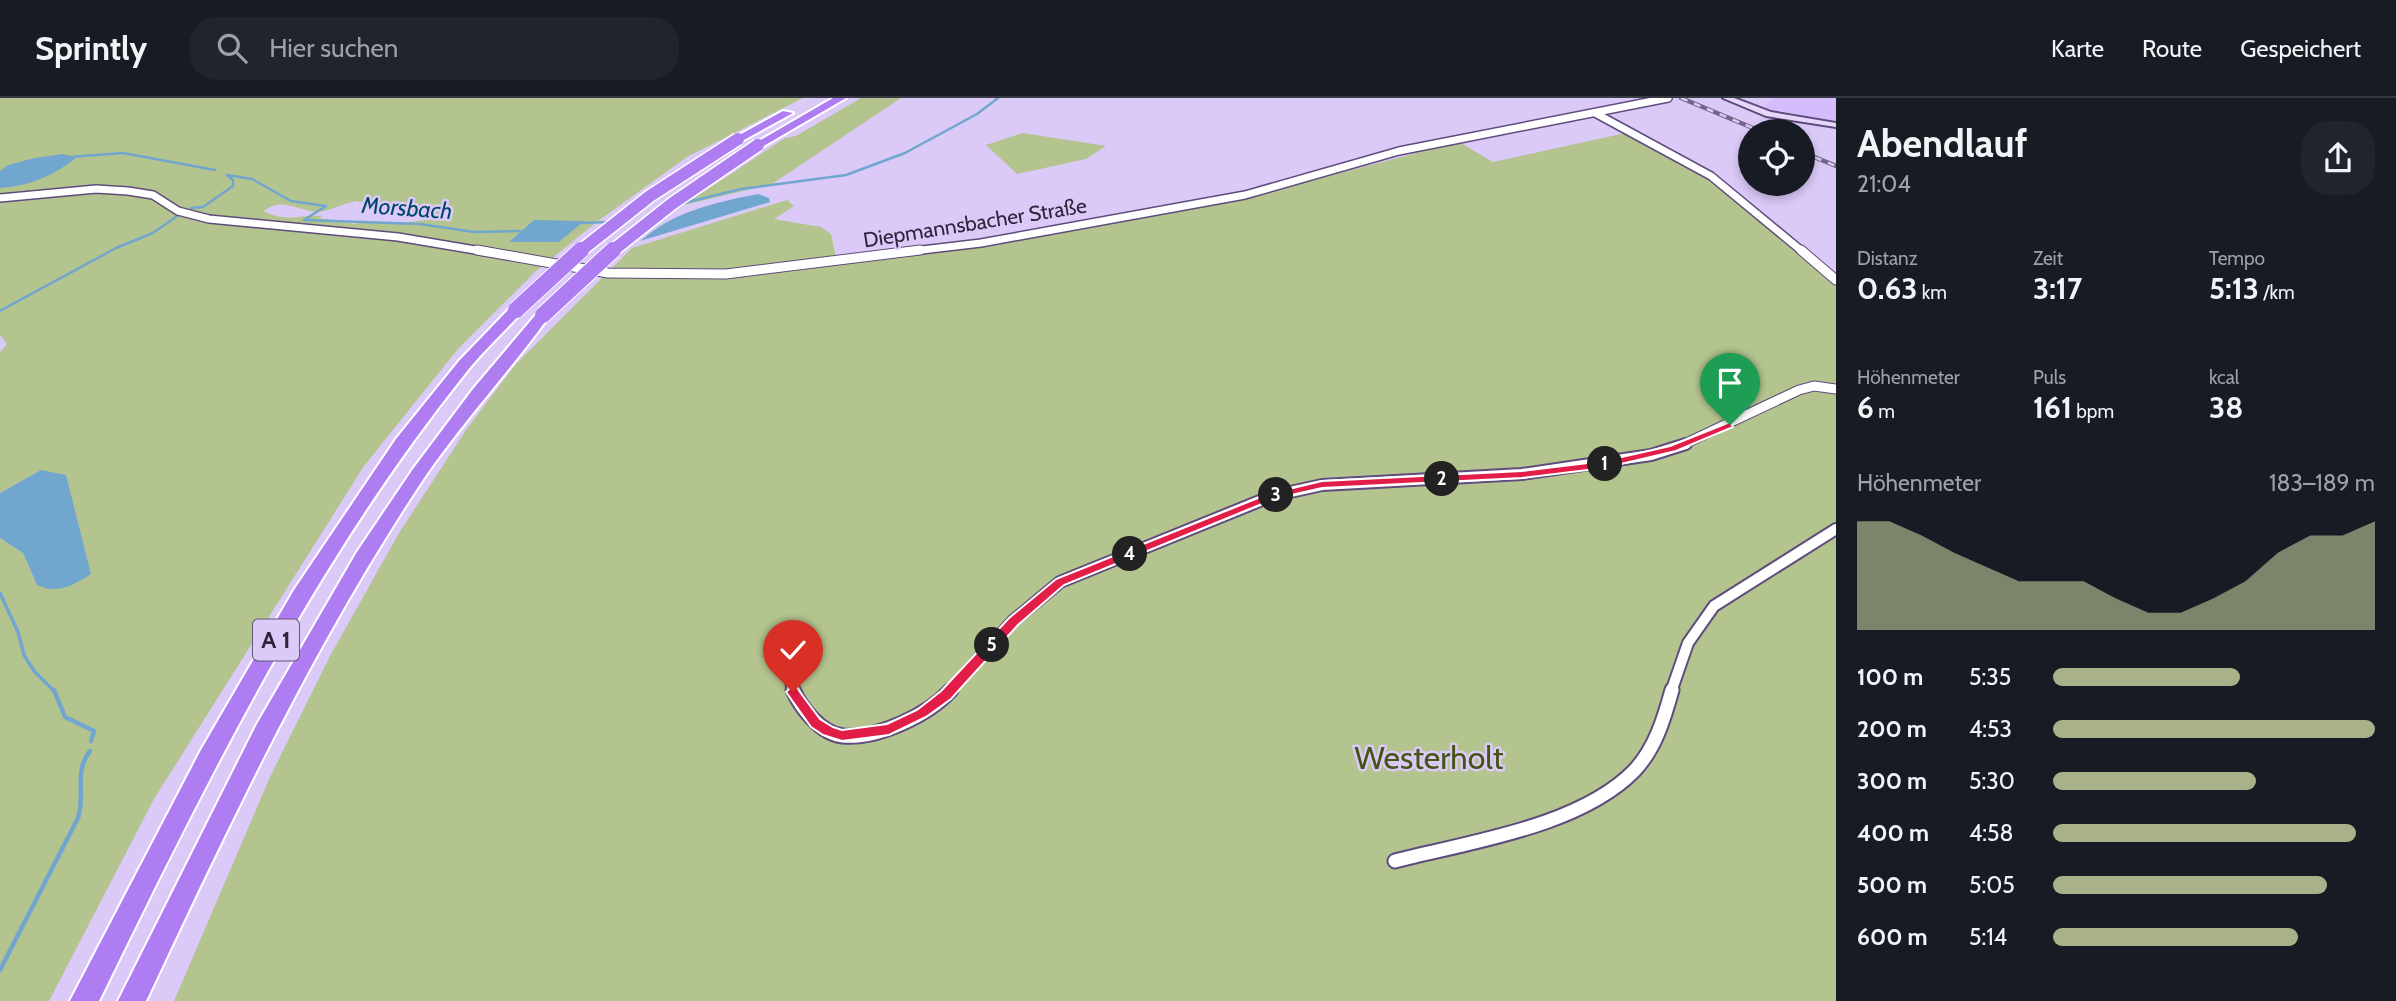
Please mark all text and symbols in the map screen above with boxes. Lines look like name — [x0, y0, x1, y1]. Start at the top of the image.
search box — [189, 17, 679, 80]
text: Sprintly — [35, 28, 147, 68]
icon: search — [213, 29, 251, 67]
text: Hier suchen — [269, 32, 398, 64]
text: Karte — [2051, 34, 2104, 63]
text: Route — [2142, 34, 2202, 63]
text: Gespeichert — [2240, 34, 2361, 63]
map controls — [1738, 119, 1815, 196]
button: locate — [1738, 119, 1815, 196]
text: Abendlauf — [1857, 120, 2027, 167]
button: share — [2301, 121, 2375, 195]
text: 21:04 — [1857, 170, 1911, 198]
water label: Morsbach — [360, 191, 453, 225]
street label: Diepmannsbacher Straße — [861, 192, 1089, 253]
text: Distanz — [1857, 247, 1918, 270]
text: Zeit — [2033, 247, 2063, 270]
text: Tempo — [2209, 247, 2265, 270]
text: 0.63 — [1857, 270, 1918, 307]
text: 3:17 — [2033, 270, 2082, 307]
text: 5:13 — [2209, 270, 2259, 307]
text: km — [1918, 281, 1947, 304]
text: /km — [2259, 281, 2295, 304]
pin — [1700, 353, 1760, 425]
icon: arrive — [1711, 364, 1749, 402]
text: Höhenmeter — [1857, 366, 1960, 389]
text: Puls — [2033, 366, 2066, 389]
text: kcal — [2209, 366, 2239, 389]
text: 6 — [1857, 389, 1874, 426]
text: 161 — [2033, 389, 2072, 426]
text: 38 — [2209, 389, 2243, 426]
text: m — [1874, 400, 1895, 423]
text: bpm — [2072, 400, 2114, 423]
pin: 1 — [1588, 446, 1622, 482]
text: 1 — [1601, 452, 1608, 475]
pin: 2 — [1424, 462, 1460, 496]
text: 2 — [1436, 467, 1447, 490]
text: Höhenmeter — [1857, 469, 1981, 497]
text: 183–189 m — [2269, 469, 2375, 497]
pin: 3 — [1258, 478, 1294, 512]
text: 3 — [1270, 483, 1281, 506]
pin: 4 — [1112, 536, 1148, 572]
text: 4 — [1124, 542, 1135, 565]
road number: A 1 — [253, 620, 299, 660]
pin — [763, 620, 823, 692]
pin: 5 — [974, 628, 1010, 662]
icon: check — [774, 631, 812, 669]
text: 5 — [986, 633, 997, 656]
text: 100 m — [1857, 663, 1923, 691]
text: 5:35 — [1969, 663, 2011, 691]
text: 200 m — [1857, 715, 1927, 743]
text: 4:53 — [1969, 715, 2012, 743]
park label: Westerholt — [1355, 738, 1504, 777]
text: 300 m — [1857, 767, 1927, 795]
text: 5:30 — [1969, 767, 2015, 795]
text: 400 m — [1857, 819, 1929, 847]
text: 4:58 — [1969, 819, 2013, 847]
text: 500 m — [1857, 871, 1927, 899]
text: 5:05 — [1969, 871, 2015, 899]
text: 600 m — [1857, 923, 1928, 951]
text: 5:14 — [1969, 923, 2007, 951]

